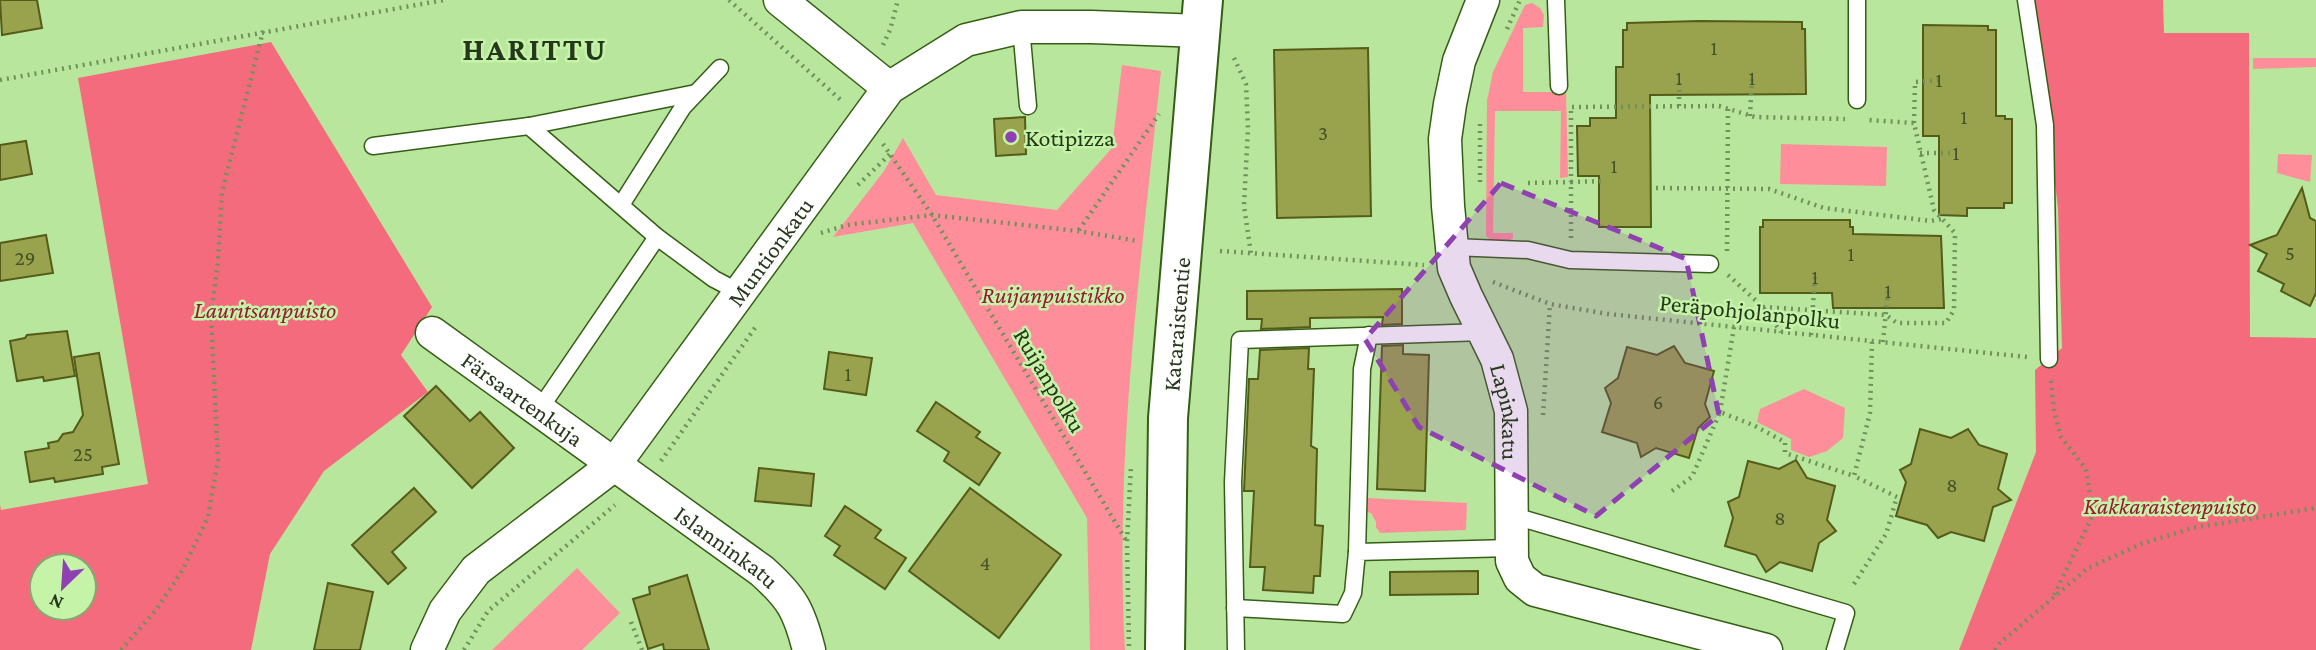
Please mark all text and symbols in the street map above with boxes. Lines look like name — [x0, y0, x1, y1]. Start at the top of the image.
district label: HARITTU — [462, 31, 608, 67]
house number: 1 — [1711, 36, 1718, 60]
house number: 1 — [1676, 66, 1683, 90]
house number: 1 — [1749, 66, 1756, 90]
house number: 1 — [1936, 68, 1943, 92]
house number: 1 — [1961, 105, 1968, 129]
house number: 3 — [1318, 121, 1328, 145]
place label: Kotipizza — [1025, 124, 1115, 151]
marker: Kotipizza — [1003, 129, 1019, 145]
house number: 1 — [1953, 141, 1960, 165]
house number: 1 — [1611, 154, 1618, 178]
street label: Muntionkatu — [721, 192, 818, 311]
house number: 5 — [2285, 241, 2295, 265]
house number: 1 — [1848, 242, 1855, 266]
house number: 29 — [15, 246, 35, 270]
street label: Kataraistentie — [1157, 256, 1195, 392]
house number: 1 — [1812, 265, 1819, 289]
house number: 1 — [1885, 279, 1892, 303]
park label: Ruijanpuistikko — [982, 281, 1124, 309]
street label: Peräpohjolanpolku — [1658, 288, 1842, 334]
park label: Lauritsanpuisto — [194, 296, 336, 323]
street label: Ruijanpolku — [1008, 323, 1092, 437]
street label: Färsaartenkuja — [457, 346, 589, 451]
street label: Lapinkatu — [1485, 360, 1526, 461]
house number: 1 — [845, 362, 852, 386]
house number: 6 — [1653, 390, 1663, 414]
house number: 25 — [73, 442, 93, 466]
house number: 8 — [1946, 473, 1958, 497]
park label: Kakkaraistenpuisto — [2084, 492, 2256, 519]
street label: Islanninkatu — [670, 499, 785, 593]
house number: 8 — [1774, 506, 1786, 530]
house number: 4 — [980, 551, 990, 575]
north arrow — [28, 552, 98, 622]
text: N — [46, 590, 66, 614]

